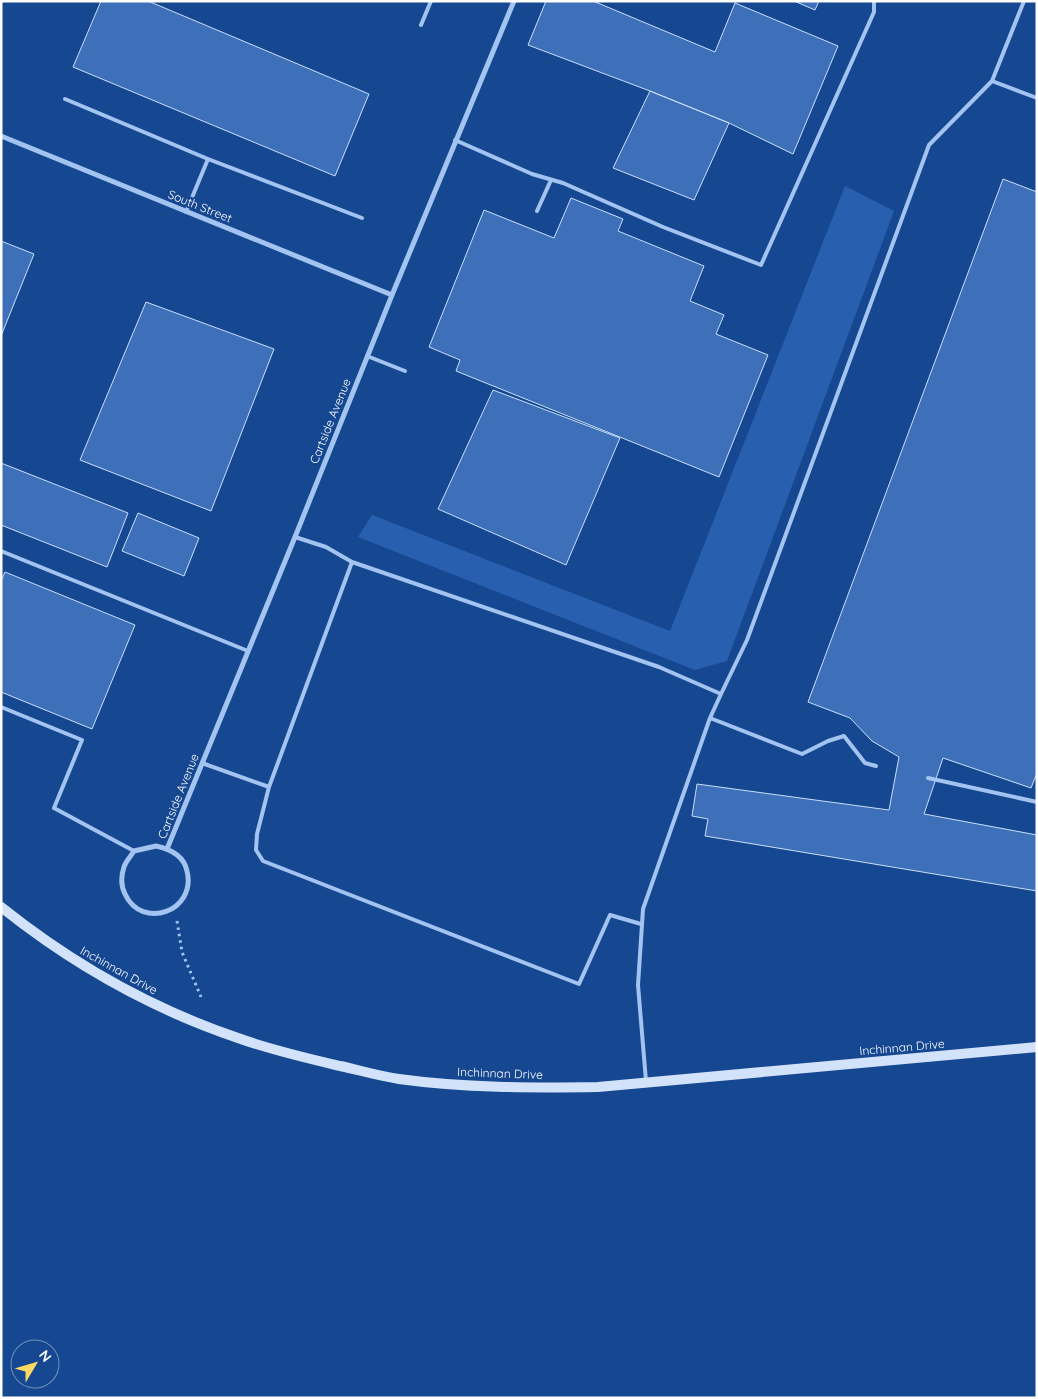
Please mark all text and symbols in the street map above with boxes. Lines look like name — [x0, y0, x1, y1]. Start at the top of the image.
street label: South Street — [166, 186, 234, 226]
street label: Cartside Avenue — [306, 376, 354, 466]
street label: Cartside Avenue — [154, 751, 202, 841]
street label: Inchinnan Drive — [78, 943, 160, 997]
street label: Inchinnan Drive — [859, 1036, 946, 1058]
street label: Inchinnan Drive — [457, 1064, 543, 1082]
north arrow — [10, 1339, 60, 1389]
text: N — [35, 1346, 56, 1366]

